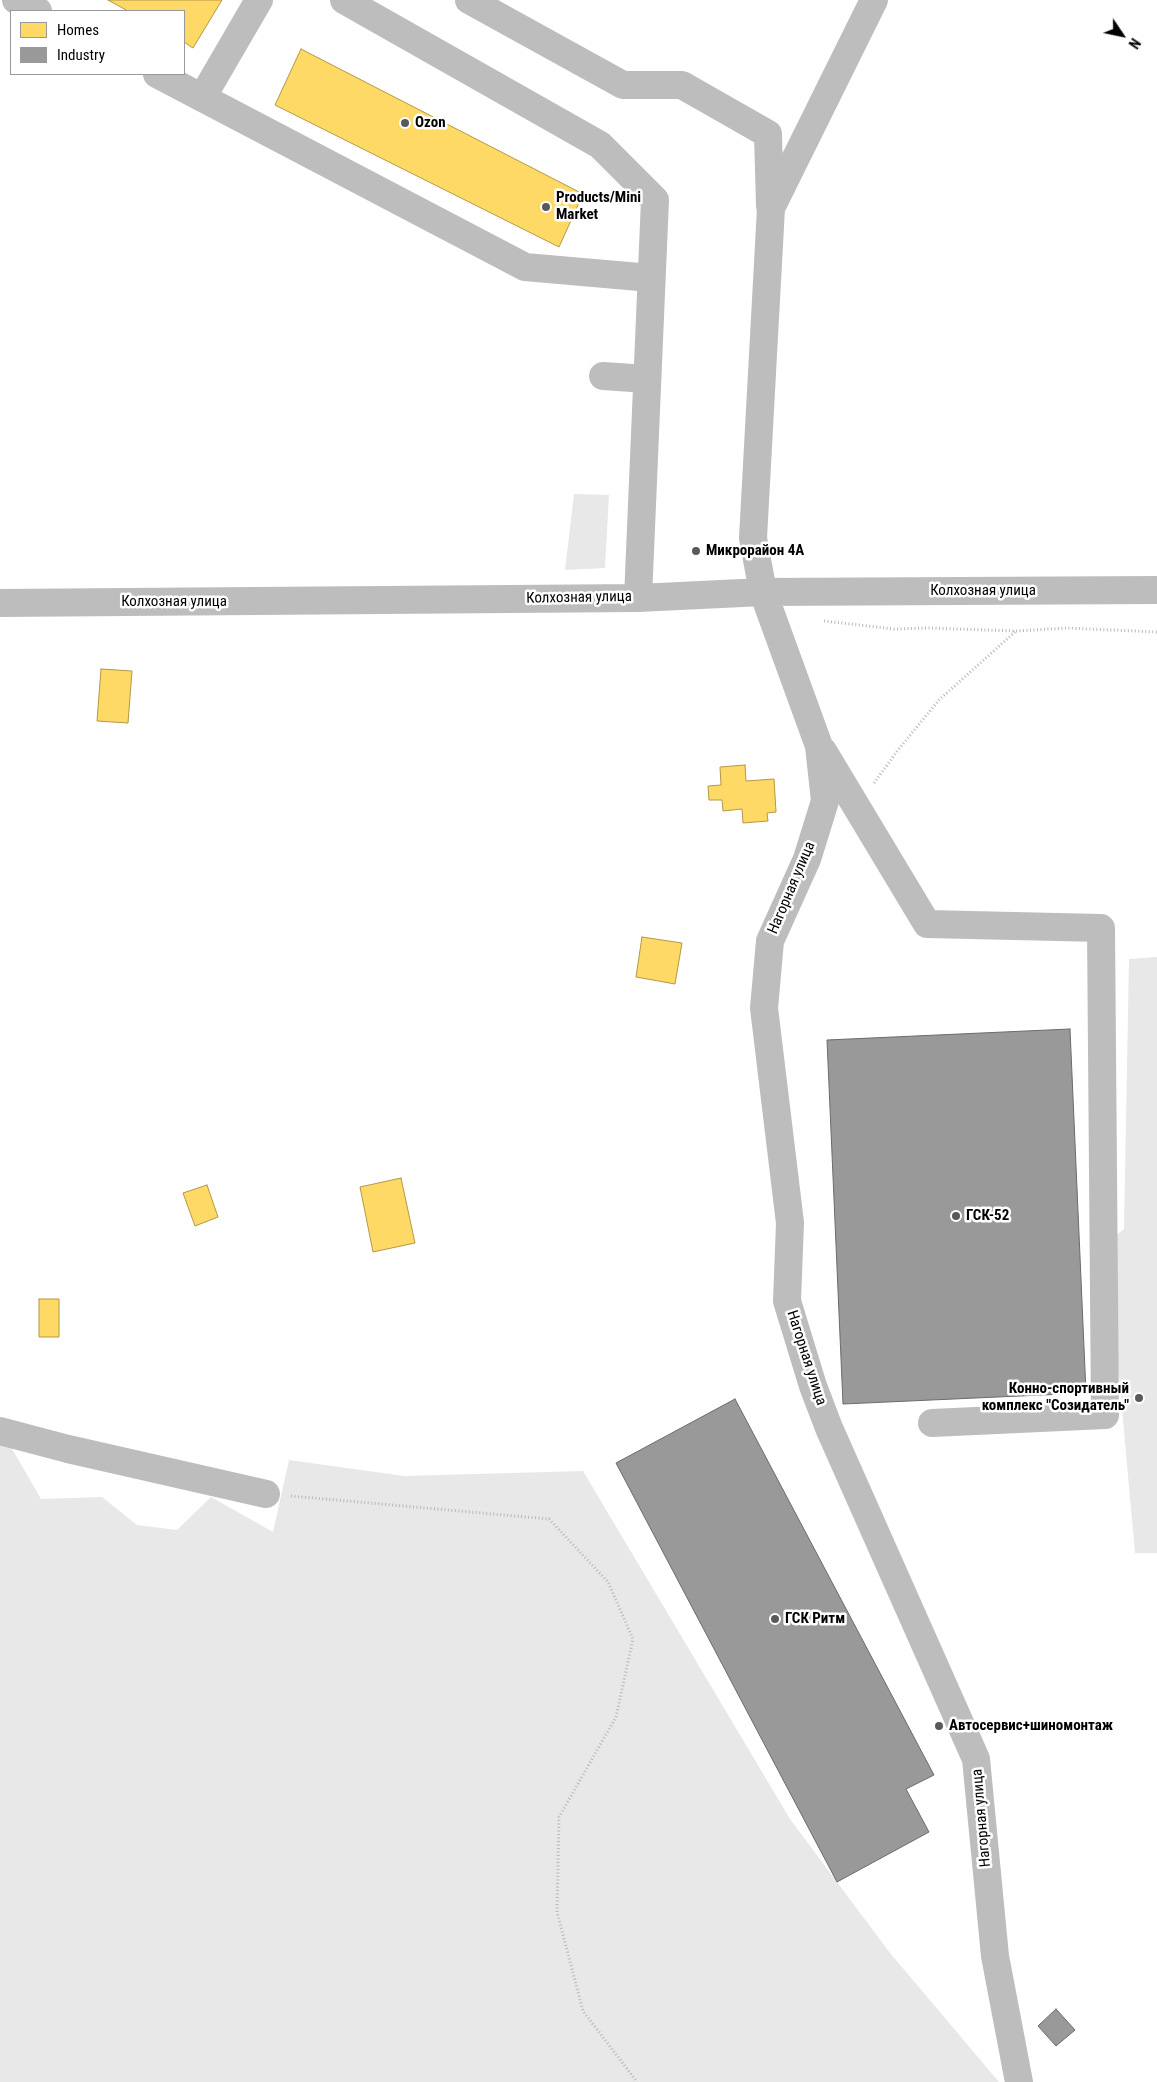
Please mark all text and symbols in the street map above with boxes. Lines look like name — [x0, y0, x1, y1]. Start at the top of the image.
legend — [10, 10, 185, 75]
north arrow — [1097, 10, 1147, 60]
text: Homes — [57, 21, 99, 39]
text: N — [1125, 35, 1143, 51]
text: Industry — [57, 46, 105, 64]
place label: Ozon — [415, 114, 446, 132]
marker: Ozon — [399, 117, 411, 129]
place label: Products/Mini Market — [556, 189, 641, 224]
marker: Products/Mini Market — [540, 201, 552, 213]
place label: Микрорайон 4А — [706, 542, 804, 560]
marker: Микрорайон 4А — [690, 545, 702, 557]
street label: Колхозная улица — [930, 582, 1036, 600]
street label: Колхозная улица — [526, 588, 632, 608]
street label: Колхозная улица — [121, 593, 227, 611]
street label: Нагорная улица — [764, 839, 820, 937]
place label: ГСК-52 — [966, 1207, 1009, 1225]
marker: ГСК-52 — [950, 1210, 962, 1222]
street label: Нагорная улица — [782, 1308, 830, 1408]
place label: Конно-спортивный комплекс "Созидатель" — [982, 1380, 1129, 1415]
marker: Конно-спортивный комплекс "Созидатель" — [1133, 1392, 1145, 1404]
place label: ГСК Ритм — [785, 1610, 845, 1628]
marker: ГСК Ритм — [769, 1613, 781, 1625]
place label: Автосервис+шиномонтаж — [949, 1717, 1113, 1735]
marker: Автосервис+шиномонтаж — [933, 1720, 945, 1732]
street label: Нагорная улица — [969, 1768, 995, 1868]

